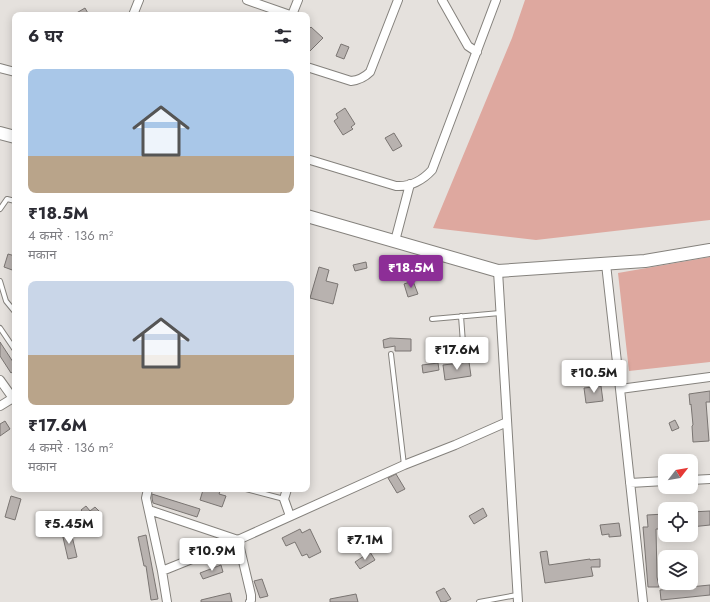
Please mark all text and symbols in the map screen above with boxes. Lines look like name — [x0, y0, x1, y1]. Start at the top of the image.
text: 6 घर — [28, 24, 63, 48]
icon: filters — [272, 25, 294, 47]
icon: home — [125, 95, 197, 167]
text: ₹18.5M — [28, 201, 88, 225]
text: 4 कमरे · 136 m² — [28, 226, 113, 245]
text: मकान — [28, 245, 56, 264]
pin: ₹18.5M — [378, 255, 444, 289]
text: ₹18.5M — [388, 258, 434, 277]
icon: home — [125, 307, 197, 379]
pin: ₹17.6M — [424, 337, 490, 371]
text: ₹17.6M — [434, 340, 480, 359]
pin: ₹10.5M — [561, 360, 627, 394]
text: ₹10.5M — [571, 363, 617, 382]
text: ₹17.6M — [28, 413, 87, 437]
text: 4 कमरे · 136 m² — [28, 438, 113, 457]
north arrow — [658, 454, 698, 494]
map controls — [658, 454, 698, 590]
text: मकान — [28, 457, 56, 476]
button: locate — [658, 502, 698, 542]
pin: ₹5.45M — [36, 511, 102, 545]
text: ₹5.45M — [44, 514, 94, 533]
pin: ₹7.1M — [337, 527, 393, 561]
text: ₹7.1M — [347, 530, 383, 549]
pin: ₹10.9M — [179, 538, 245, 572]
text: ₹10.9M — [188, 541, 236, 560]
button: layers — [658, 550, 698, 590]

